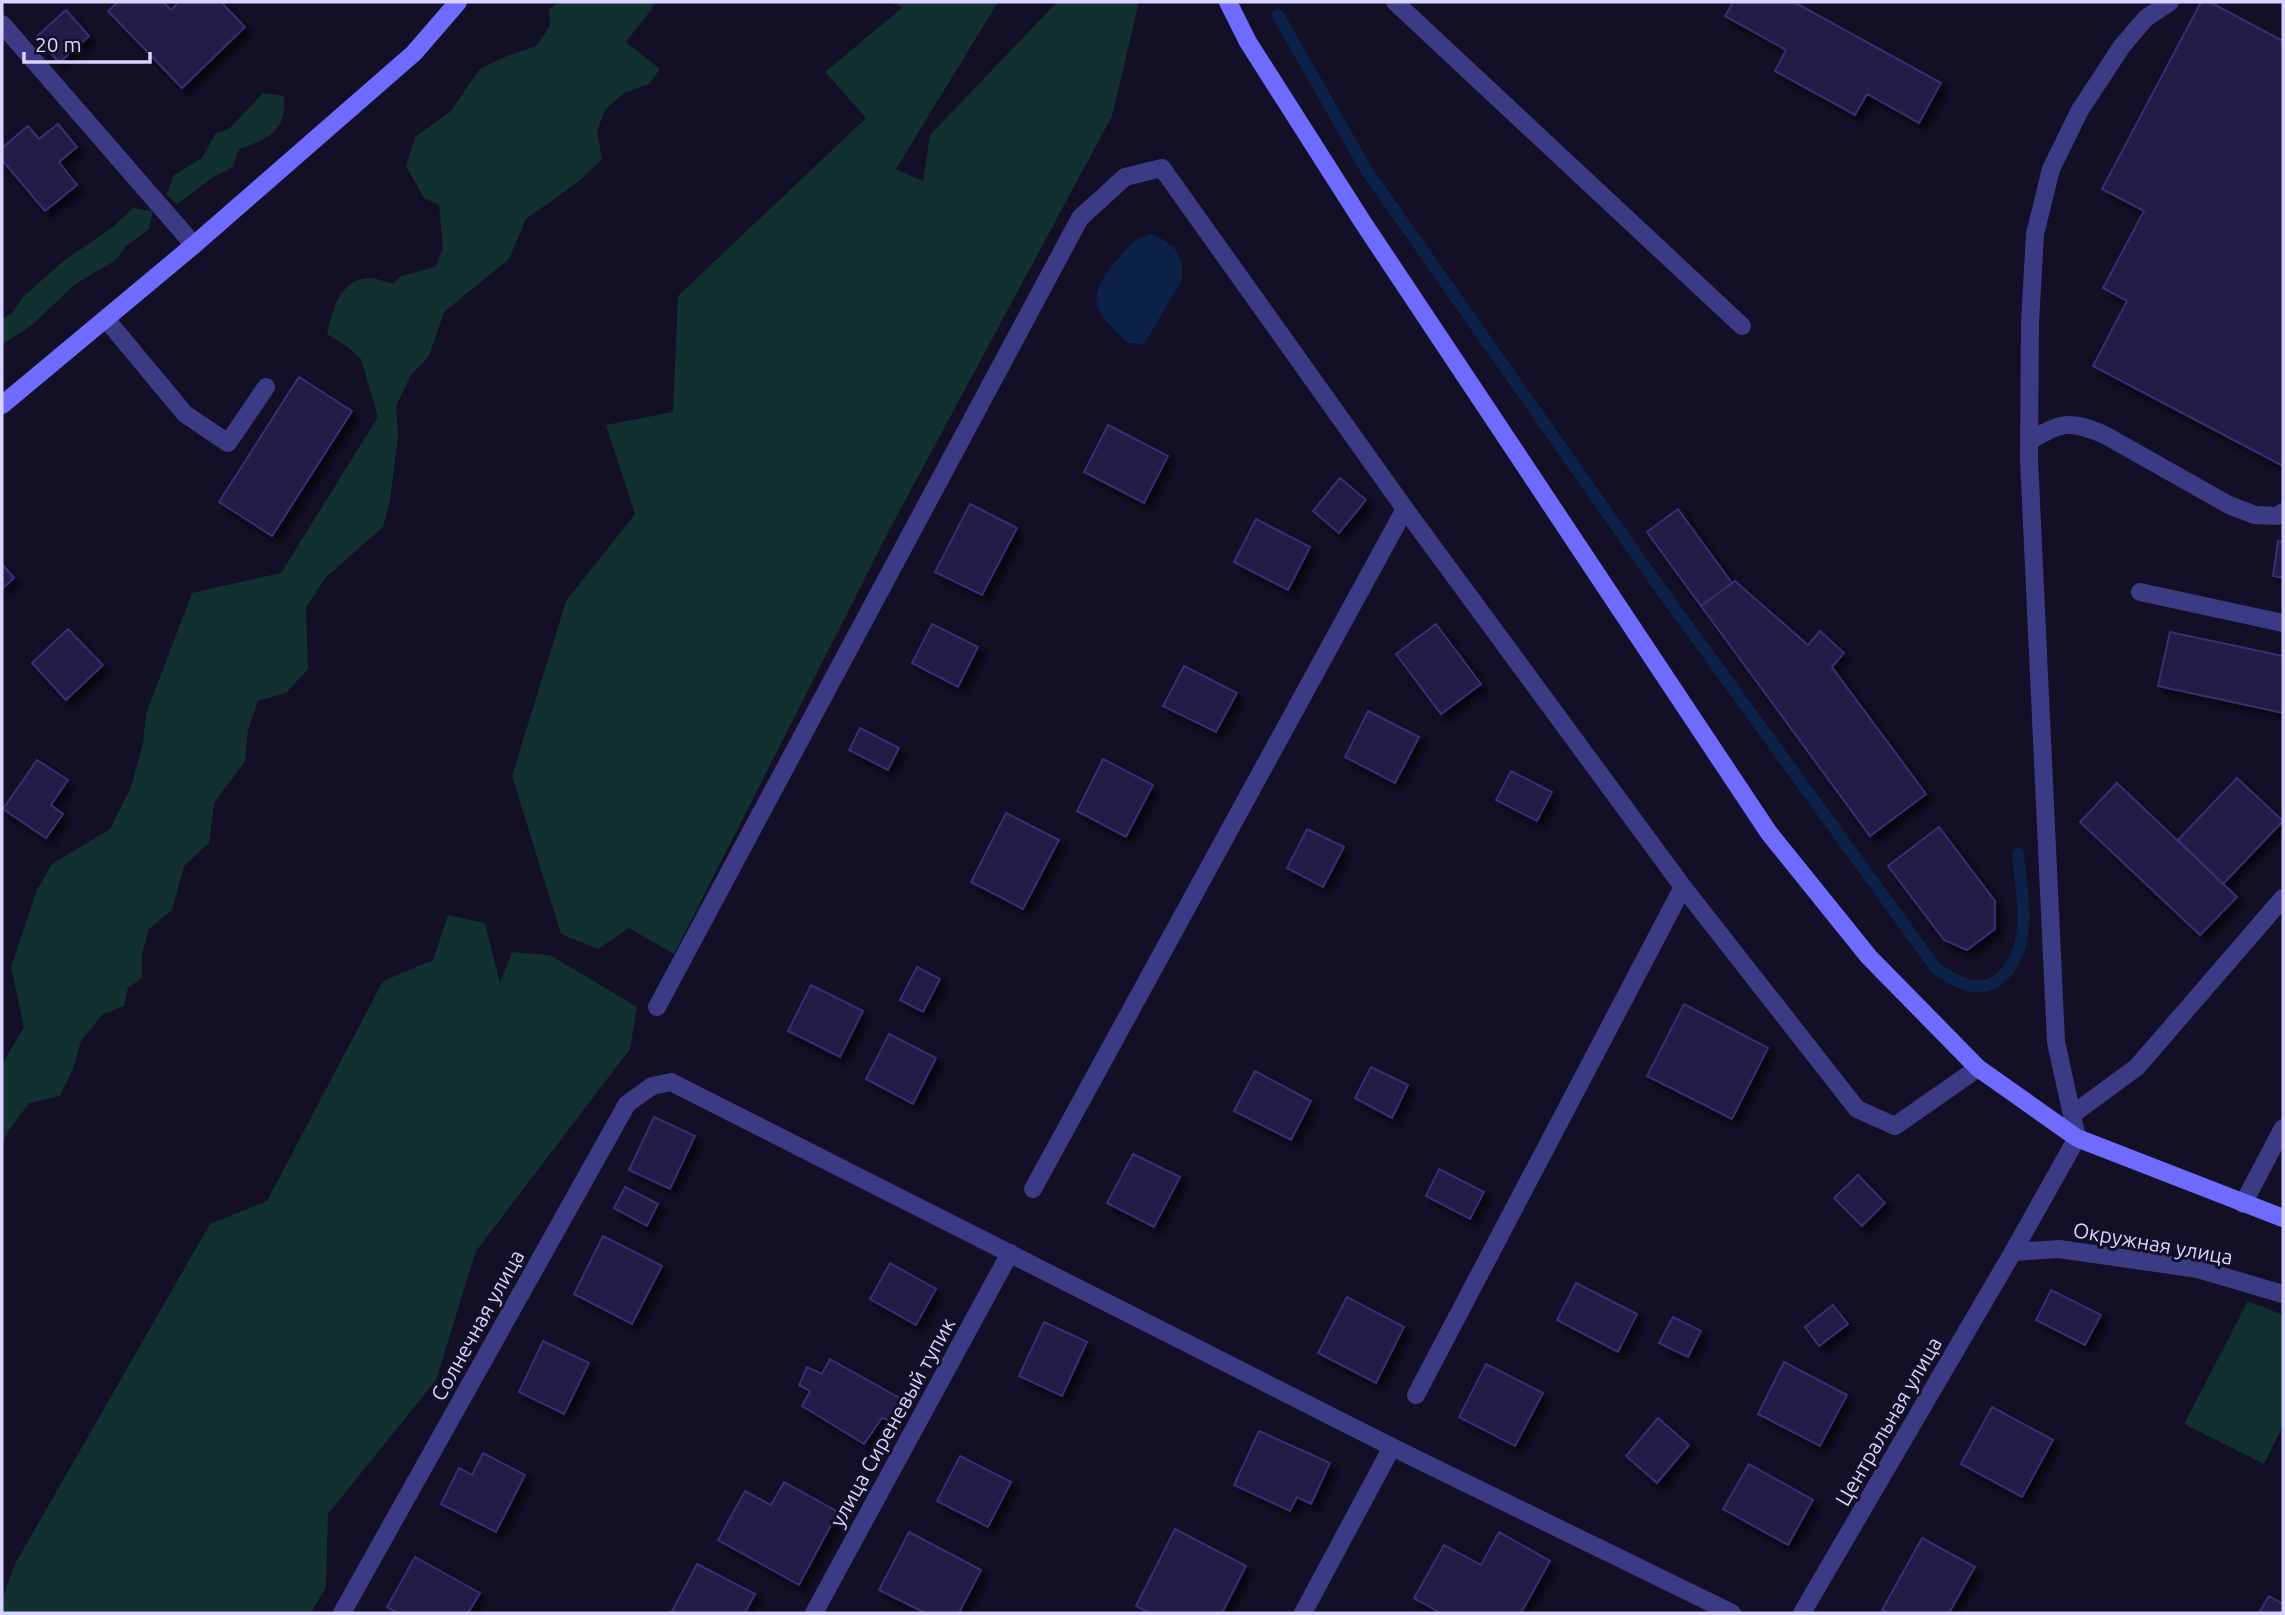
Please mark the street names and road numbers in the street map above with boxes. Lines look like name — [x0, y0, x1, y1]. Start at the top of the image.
street label: Окружная улица — [2071, 1217, 2235, 1269]
street label: Солнечная улица — [426, 1245, 528, 1405]
street label: улица Сиреневый тупик — [825, 1313, 960, 1531]
street label: Центральная улица — [1830, 1332, 1946, 1510]

